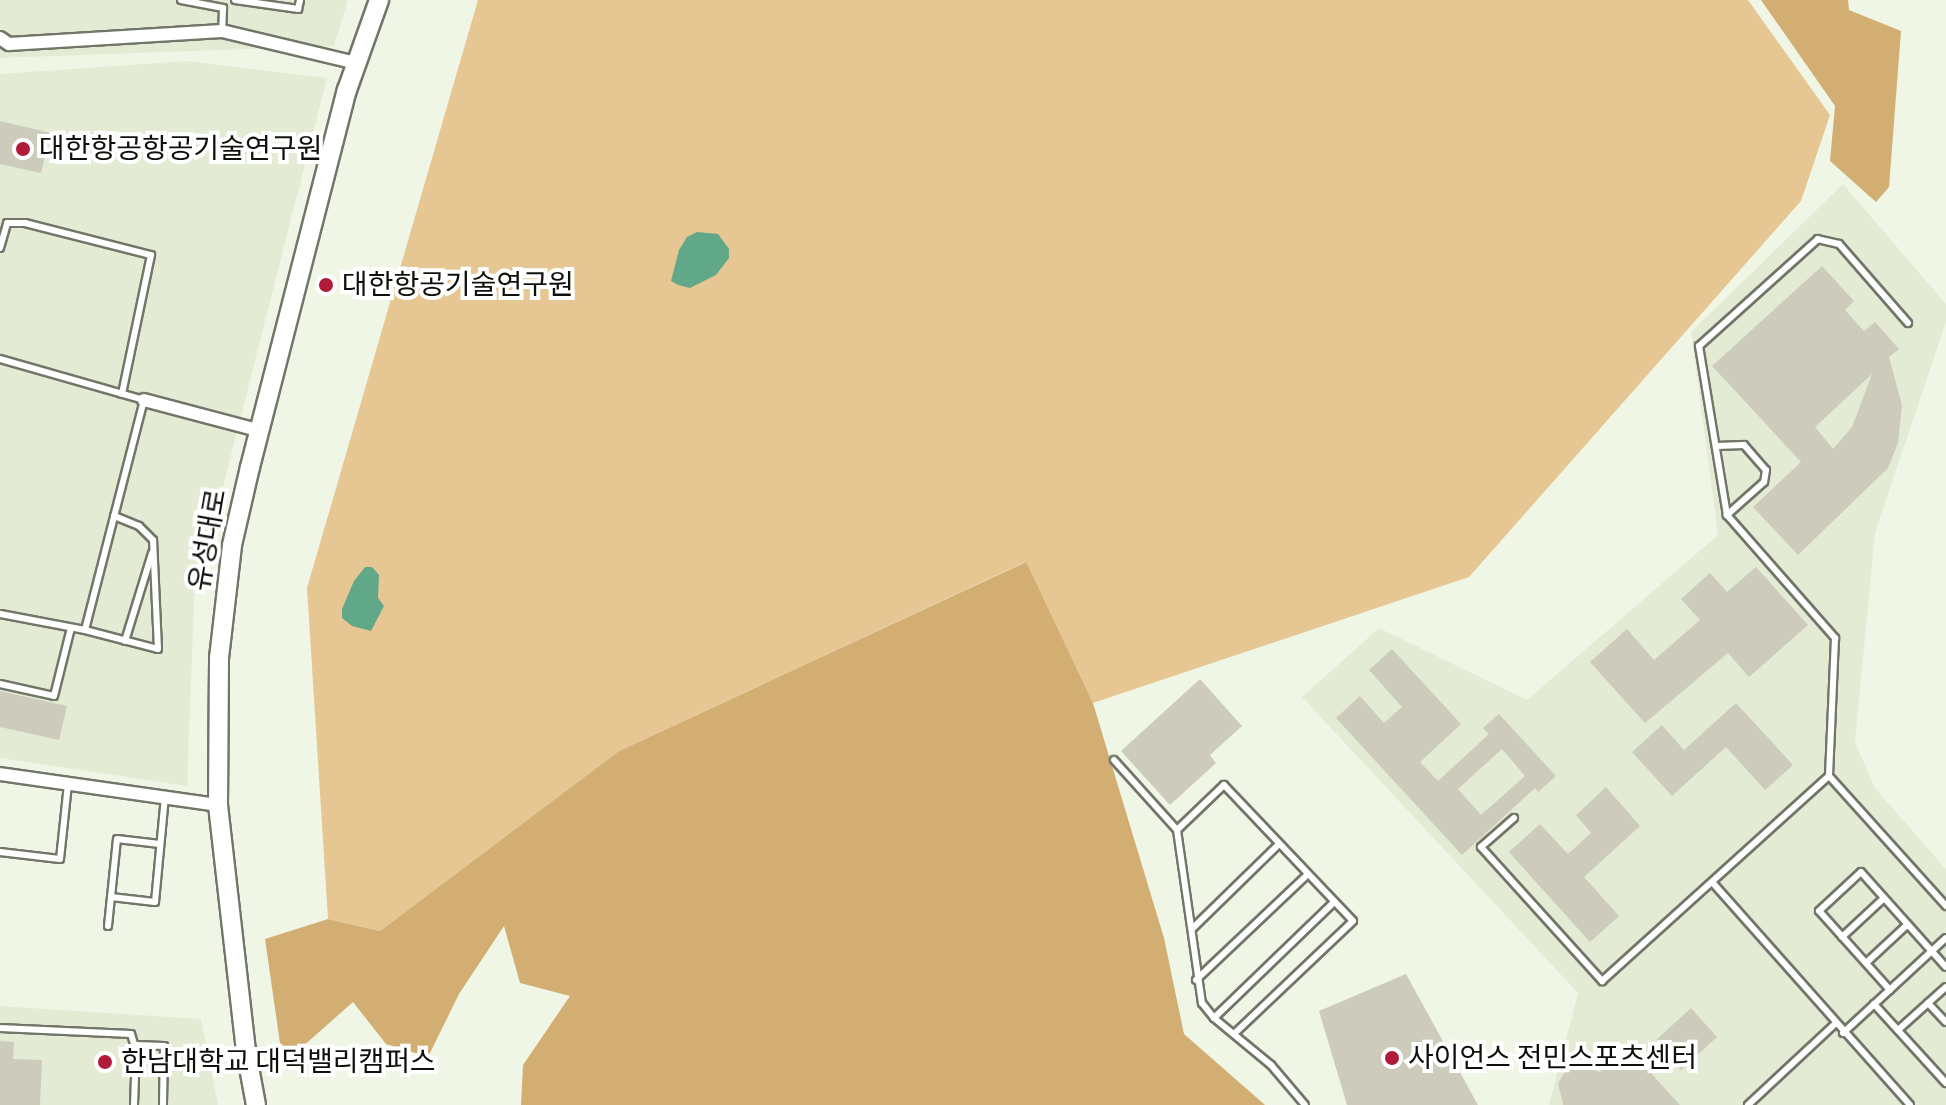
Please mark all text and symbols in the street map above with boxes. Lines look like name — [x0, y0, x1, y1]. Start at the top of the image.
place label: 대한항공항공기술연구원 — [39, 132, 322, 166]
marker: 대한항공항공기술연구원 — [14, 140, 32, 158]
place label: 대한항공기술연구원 — [342, 268, 574, 302]
marker: 대한항공기술연구원 — [317, 276, 335, 294]
street label: 유성대로 — [183, 486, 233, 594]
place label: 사이언스 전민스포츠센터 — [1408, 1041, 1697, 1075]
place label: 한남대학교 대덕밸리캠퍼스 — [121, 1045, 436, 1079]
marker: 사이언스 전민스포츠센터 — [1383, 1049, 1401, 1067]
marker: 한남대학교 대덕밸리캠퍼스 — [96, 1053, 114, 1071]

